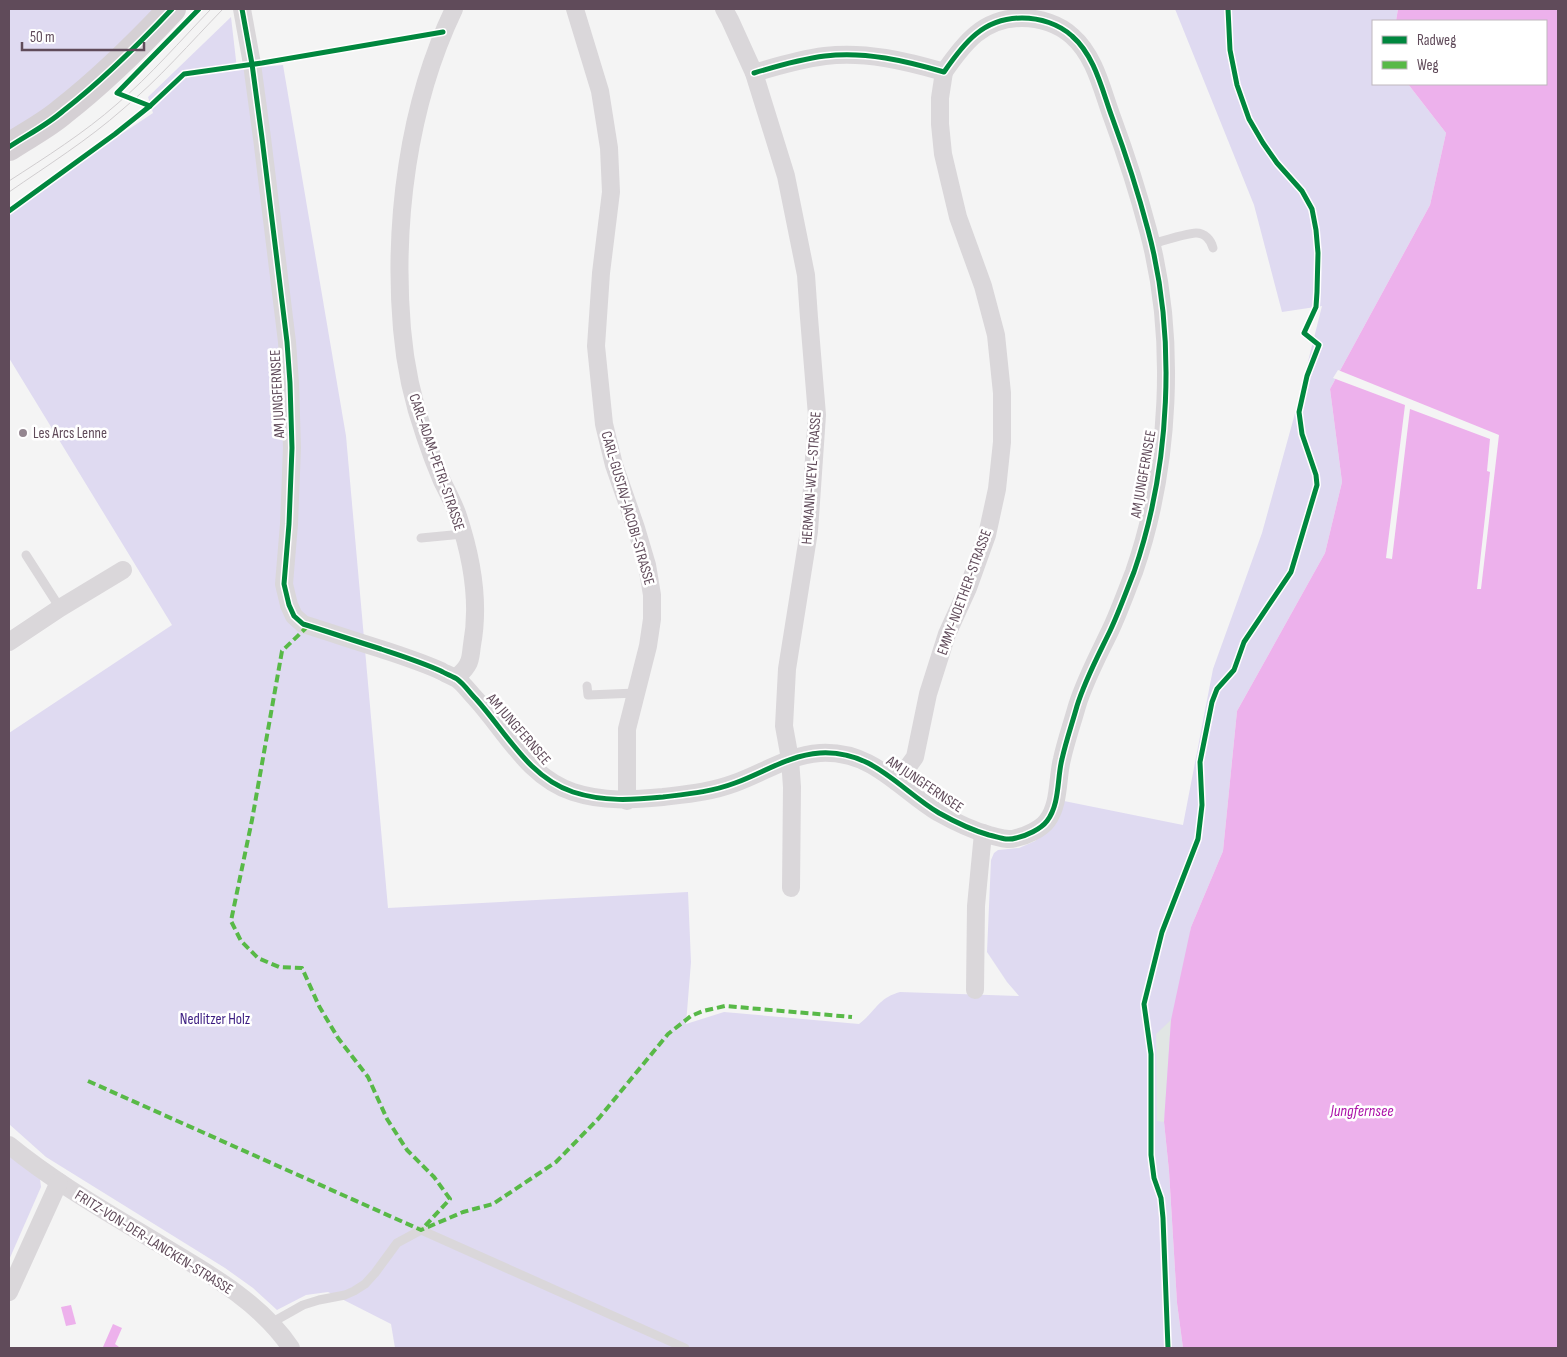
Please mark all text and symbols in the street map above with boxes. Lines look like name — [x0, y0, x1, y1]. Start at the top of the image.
scale bar — [22, 20, 145, 52]
legend — [1372, 20, 1547, 85]
text: 50 m — [30, 28, 55, 47]
text: Radweg — [1417, 31, 1456, 50]
text: Weg — [1417, 56, 1439, 75]
street label: AM JUNGFERNSEE — [266, 349, 289, 440]
street label: CARL-ADAM-PETRI-STRASSE — [404, 391, 469, 533]
street label: HERMANN-WEYL-STRASSE — [797, 411, 826, 545]
place label: Les Arcs Lenne — [33, 424, 107, 443]
marker: Les Arcs Lenne — [17, 427, 29, 439]
street label: CARL-GUSTAV-JACOBI-STRASSE — [596, 429, 659, 587]
street label: AM JUNGFERNSEE — [1126, 429, 1161, 520]
street label: EMMY-NOETHER-STRASSE — [933, 527, 996, 658]
street label: AM JUNGFERNSEE — [482, 689, 555, 769]
street label: AM JUNGFERNSEE — [882, 751, 967, 817]
park label: Nedlitzer Holz — [180, 1010, 251, 1029]
water label: Jungfernsee — [1330, 1102, 1393, 1121]
street label: FRITZ-VON-DER-LANCKEN-STRASSE — [71, 1186, 236, 1299]

